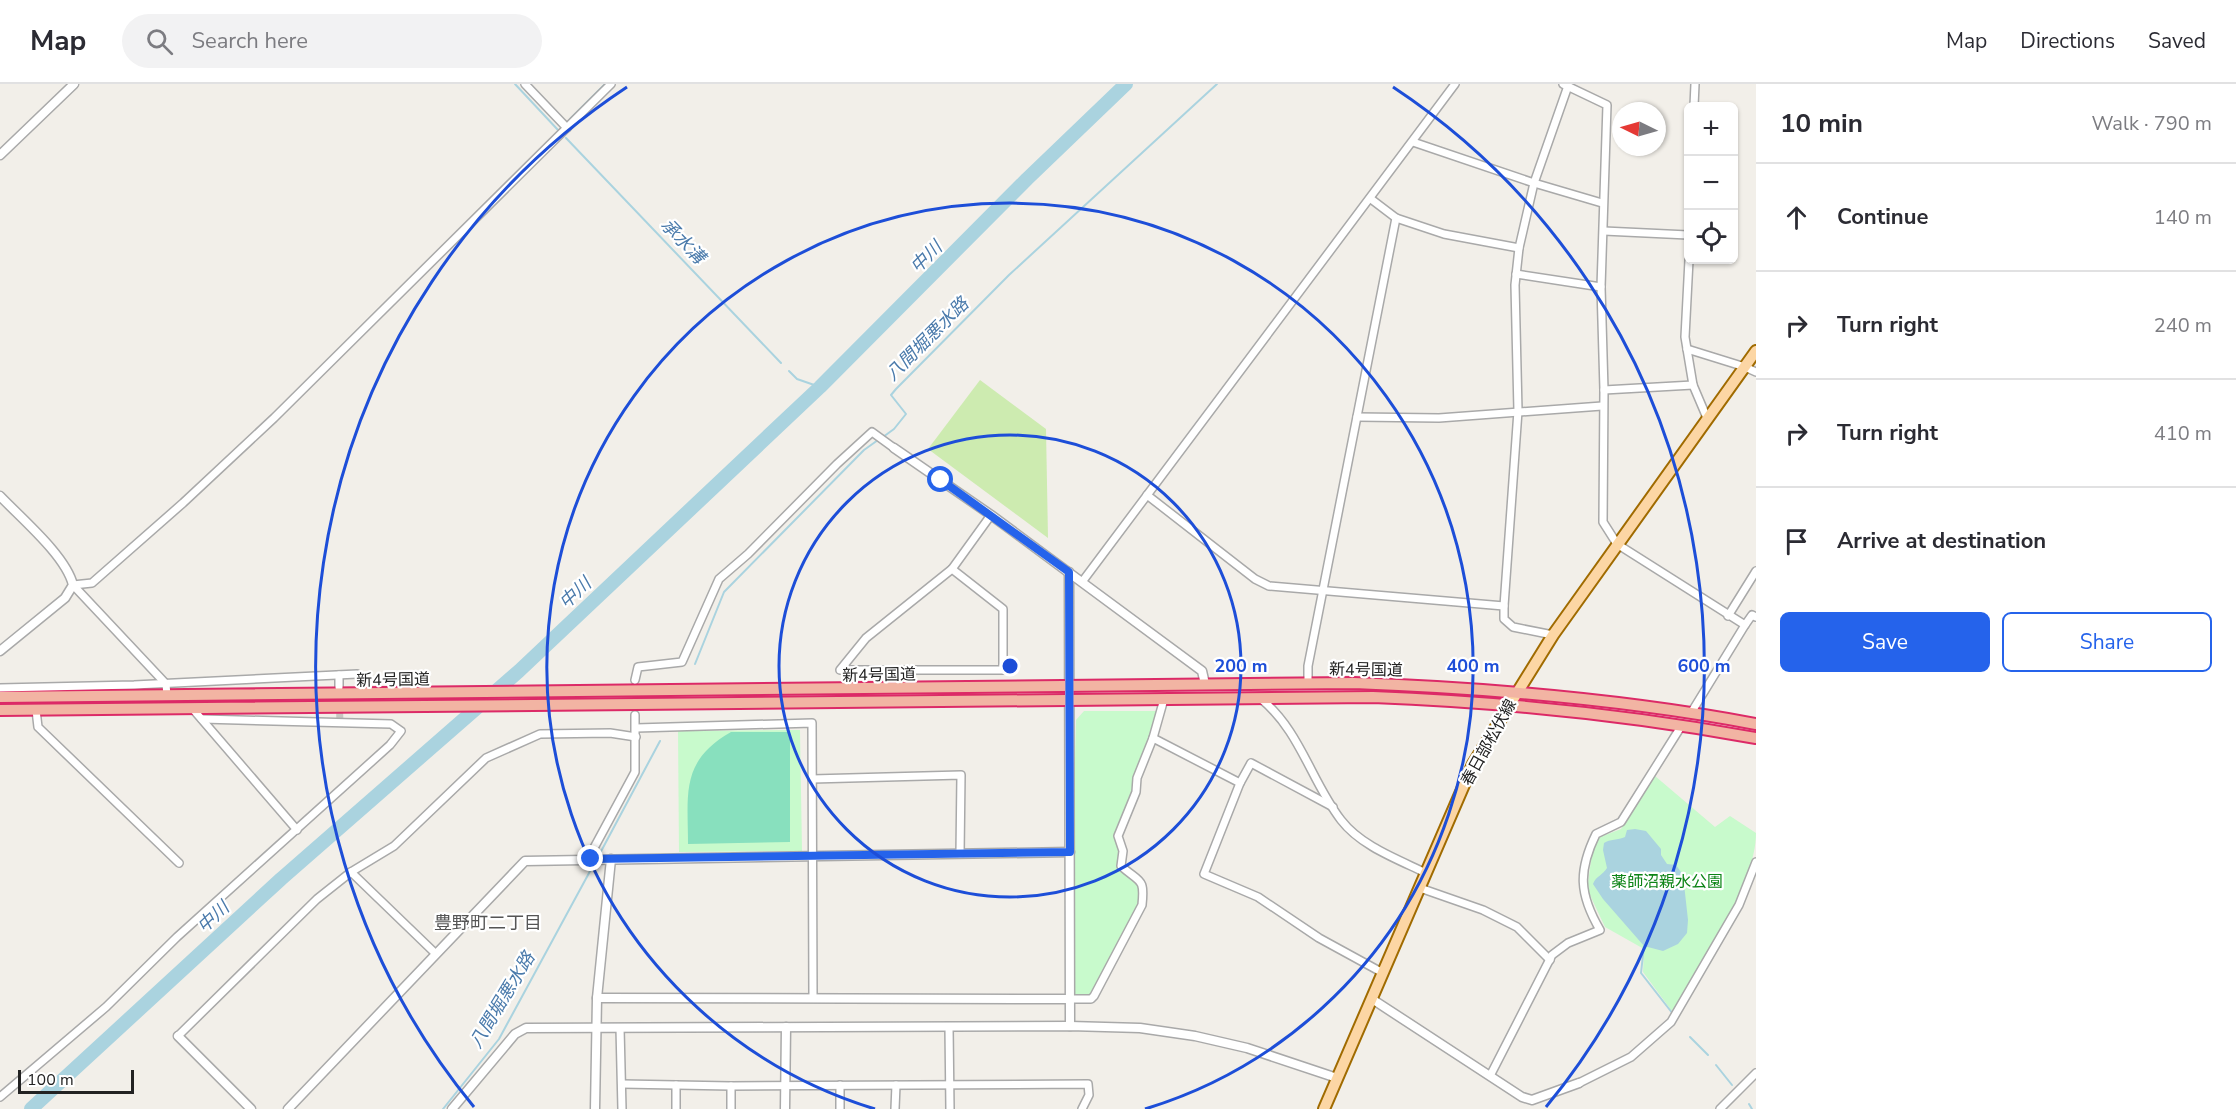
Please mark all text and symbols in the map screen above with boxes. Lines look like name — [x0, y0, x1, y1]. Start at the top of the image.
search box — [122, 14, 542, 68]
text: Map — [30, 22, 86, 60]
icon: search — [143, 25, 176, 58]
text: Search here — [191, 26, 308, 56]
text: Map — [1946, 27, 1987, 55]
text: Directions — [2020, 27, 2115, 55]
text: Saved — [2148, 27, 2206, 55]
north arrow — [1612, 102, 1666, 156]
map controls — [1684, 102, 1738, 264]
button: + — [1684, 102, 1738, 156]
text: 10 min — [1780, 106, 1863, 141]
text: Walk · 790 m — [2092, 110, 2212, 137]
button: − — [1684, 156, 1738, 210]
icon: ahead — [1780, 201, 1813, 234]
text: Continue — [1837, 202, 1928, 232]
text: 140 m — [2154, 204, 2212, 231]
button: locate — [1684, 210, 1738, 264]
water label: 承水溝 — [656, 213, 712, 271]
water label: 中川 — [905, 234, 949, 278]
water label: 八間堀悪水路 — [880, 291, 975, 386]
icon: right — [1780, 309, 1813, 342]
text: Turn right — [1837, 310, 1938, 340]
text: 240 m — [2154, 312, 2212, 339]
icon: right — [1780, 417, 1813, 450]
text: Turn right — [1837, 418, 1938, 448]
text: 410 m — [2154, 420, 2212, 447]
route start — [927, 466, 953, 492]
icon: arrive — [1780, 525, 1813, 558]
text: Arrive at destination — [1837, 526, 2046, 556]
water label: 中川 — [554, 571, 598, 614]
button: Save — [1780, 612, 1990, 672]
button: Share — [2002, 612, 2212, 672]
text: 200 m — [1214, 654, 1268, 678]
text: 400 m — [1446, 654, 1500, 678]
text: 600 m — [1677, 654, 1731, 678]
centre of rings — [1000, 656, 1020, 676]
street label: 新4号国道 — [1329, 658, 1403, 682]
street label: 新4号国道 — [842, 663, 916, 687]
street label: 新4号国道 — [356, 668, 430, 692]
street label: 春日部松伏線 — [1456, 695, 1522, 790]
route end — [577, 845, 603, 871]
park label: 薬師沼親水公園 — [1611, 871, 1723, 893]
water label: 中川 — [192, 895, 236, 938]
district label: 豊野町二丁目 — [434, 911, 542, 935]
water label: 八間堀悪水路 — [464, 946, 541, 1052]
scale bar — [18, 1067, 134, 1094]
text: 100 m — [27, 1069, 74, 1091]

